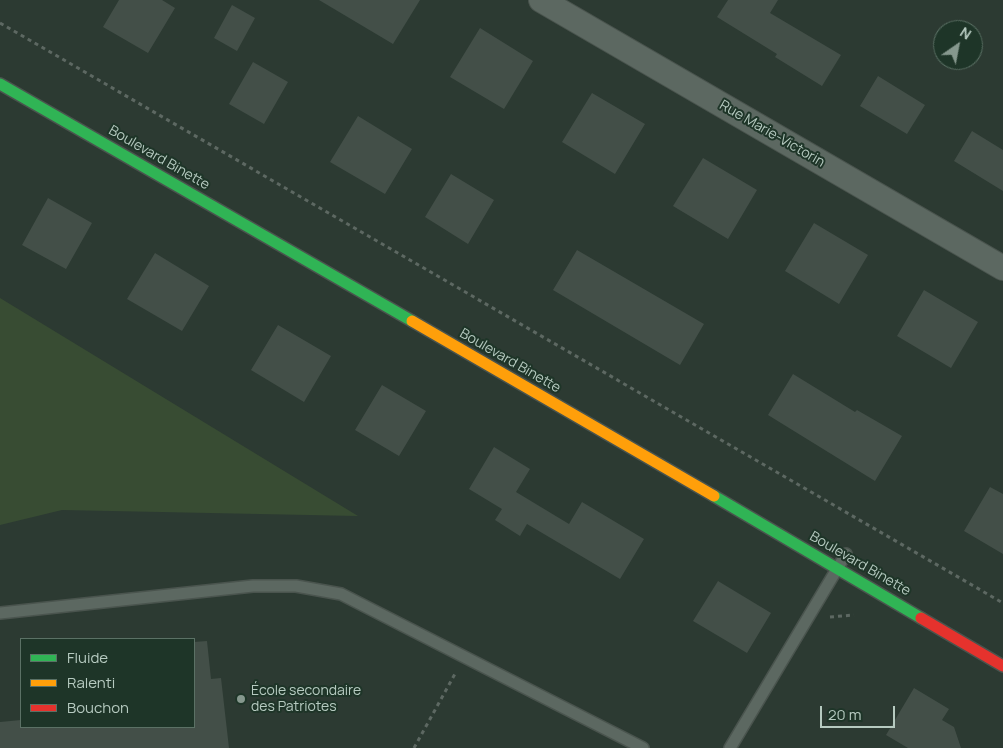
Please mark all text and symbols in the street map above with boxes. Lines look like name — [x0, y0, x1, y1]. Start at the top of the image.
north arrow — [933, 20, 983, 70]
text: N — [957, 22, 975, 44]
street label: Rue Marie-Victorin — [716, 97, 828, 171]
street label: Boulevard Binette — [106, 122, 212, 194]
street label: Boulevard Binette — [457, 325, 563, 397]
street label: Boulevard Binette — [807, 528, 913, 600]
legend — [20, 638, 195, 728]
text: Fluide — [67, 647, 108, 668]
text: Ralenti — [67, 672, 115, 693]
place label: École secondaire des Patriotes — [251, 683, 361, 716]
marker: École secondaire des Patriotes — [235, 693, 247, 705]
scale bar — [823, 696, 898, 728]
text: Bouchon — [67, 697, 129, 718]
text: 20 m — [828, 704, 861, 725]

